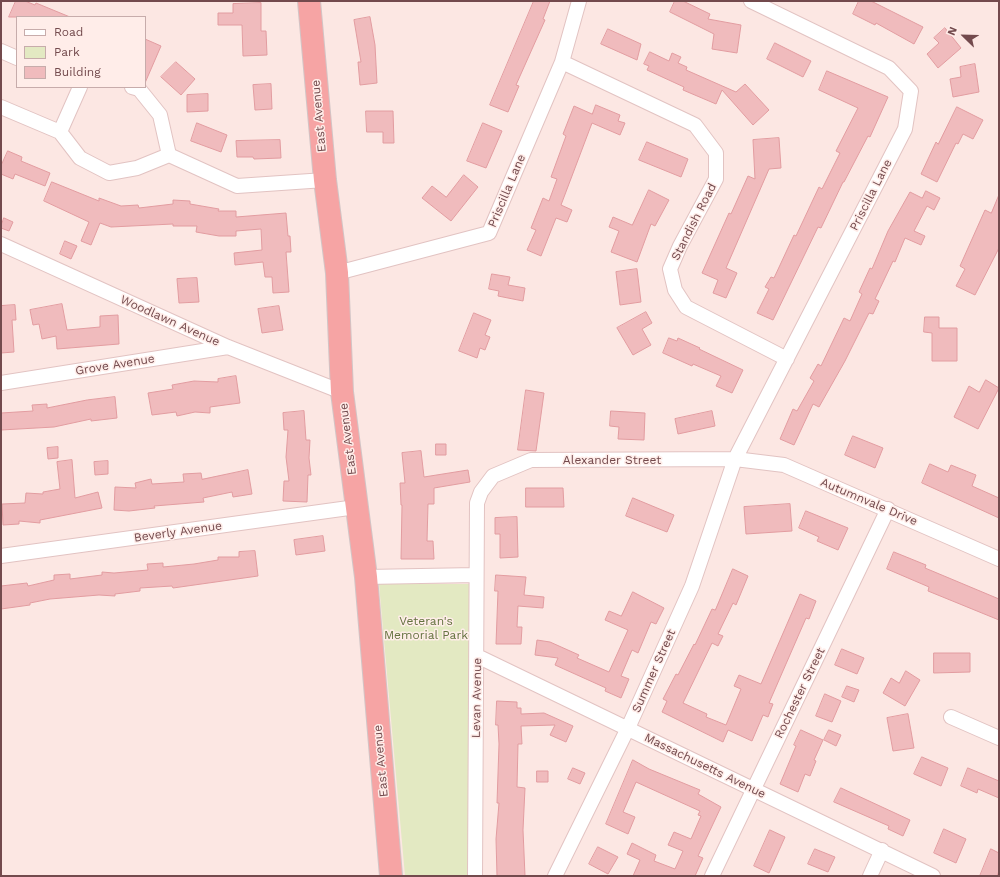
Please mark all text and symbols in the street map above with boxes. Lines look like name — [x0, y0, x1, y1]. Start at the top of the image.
legend — [16, 16, 146, 88]
north arrow — [944, 16, 984, 56]
text: Road — [54, 25, 83, 39]
text: N — [945, 25, 960, 37]
text: Park — [54, 45, 80, 59]
text: Building — [54, 65, 101, 79]
street label: East Avenue — [309, 79, 329, 153]
street label: Priscilla Lane — [485, 152, 529, 230]
street label: Priscilla Lane — [847, 157, 895, 233]
street label: Standish Road — [668, 181, 720, 263]
street label: Woodlawn Avenue — [118, 293, 222, 349]
street label: Grove Avenue — [74, 352, 156, 378]
street label: East Avenue — [336, 402, 360, 476]
street label: Alexander Street — [563, 453, 661, 467]
street label: Autumnvale Drive — [818, 475, 920, 529]
street label: Beverly Avenue — [133, 519, 223, 545]
park label: Veteran's Memorial Park — [384, 614, 468, 642]
street label: Summer Street — [629, 627, 679, 715]
street label: Rochester Street — [772, 645, 828, 741]
street label: Levan Avenue — [469, 658, 485, 738]
street label: East Avenue — [371, 724, 391, 798]
street label: Massachusetts Avenue — [642, 730, 768, 802]

